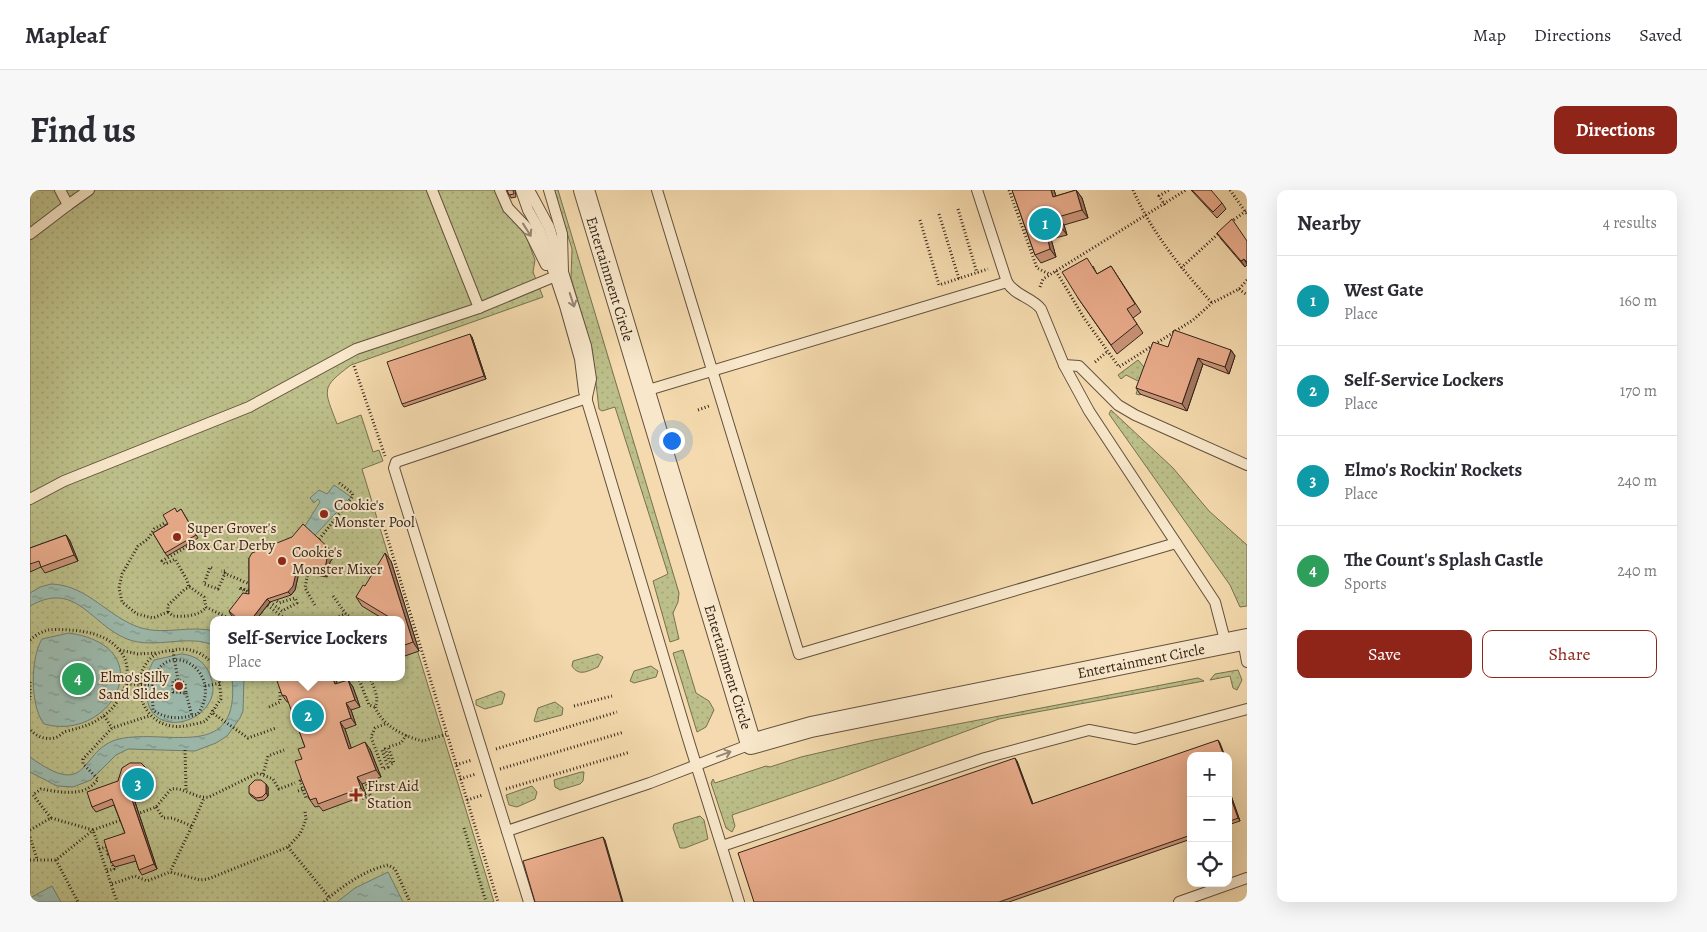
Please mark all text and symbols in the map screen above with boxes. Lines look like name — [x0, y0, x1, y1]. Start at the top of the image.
text: Mapleaf — [25, 19, 107, 51]
text: Map — [1473, 23, 1506, 47]
text: Directions — [1534, 23, 1611, 47]
text: Saved — [1639, 23, 1682, 47]
text: Find us — [30, 106, 136, 154]
button: Directions — [1554, 106, 1677, 154]
pin: 1 — [1029, 205, 1061, 243]
text: Nearby — [1297, 209, 1360, 237]
text: 4 results — [1603, 212, 1657, 234]
street label: Entertainment Circle — [582, 214, 639, 344]
one-way arrow — [522, 222, 532, 236]
text: West Gate — [1344, 277, 1424, 303]
text: 1 — [1310, 290, 1316, 312]
text: 160 m — [1619, 290, 1657, 312]
one-way arrow — [568, 292, 577, 308]
text: Place — [1344, 303, 1378, 325]
text: Self-Service Lockers — [1344, 367, 1504, 393]
text: 2 — [1309, 380, 1317, 402]
text: 170 m — [1620, 380, 1657, 402]
text: Place — [1344, 393, 1378, 415]
your location — [659, 428, 685, 454]
text: Elmo's Rockin' Rockets — [1344, 457, 1522, 483]
text: 3 — [1310, 470, 1316, 492]
text: 240 m — [1617, 470, 1657, 492]
text: Place — [1344, 483, 1378, 505]
place label: Cookie's Monster Pool — [334, 495, 415, 532]
marker: Cookie's Monster Pool — [318, 508, 330, 520]
place label: Super Grover's Box Car Derby — [187, 518, 277, 555]
marker: Super Grover's Box Car Derby — [171, 531, 183, 543]
place label: Cookie's Monster Mixer — [292, 542, 383, 579]
text: The Count's Splash Castle — [1344, 547, 1543, 573]
marker: Cookie's Monster Mixer — [276, 555, 288, 567]
text: 4 — [1309, 560, 1317, 582]
text: 240 m — [1617, 560, 1657, 582]
text: Sports — [1344, 573, 1387, 595]
street label: Entertainment Circle — [700, 602, 757, 732]
popup — [210, 616, 405, 681]
text: Self-Service Lockers — [228, 625, 387, 651]
button: Save — [1297, 630, 1472, 678]
button: Share — [1482, 630, 1657, 678]
street label: Entertainment Circle — [1076, 639, 1207, 683]
text: Place — [228, 651, 261, 673]
pin: 4 — [62, 660, 94, 698]
place label: Elmo's Silly Sand Slides — [99, 667, 169, 704]
marker: Elmo's Silly Sand Slides — [173, 680, 185, 692]
pin: 2 — [292, 697, 324, 735]
one-way arrow — [716, 749, 731, 758]
map controls — [1187, 752, 1232, 887]
button: + — [1187, 752, 1232, 797]
pin: 3 — [122, 765, 154, 803]
place label: First Aid Station — [367, 776, 420, 813]
marker: First Aid Station — [349, 788, 363, 802]
button: − — [1187, 797, 1232, 842]
button: locate — [1187, 842, 1232, 887]

